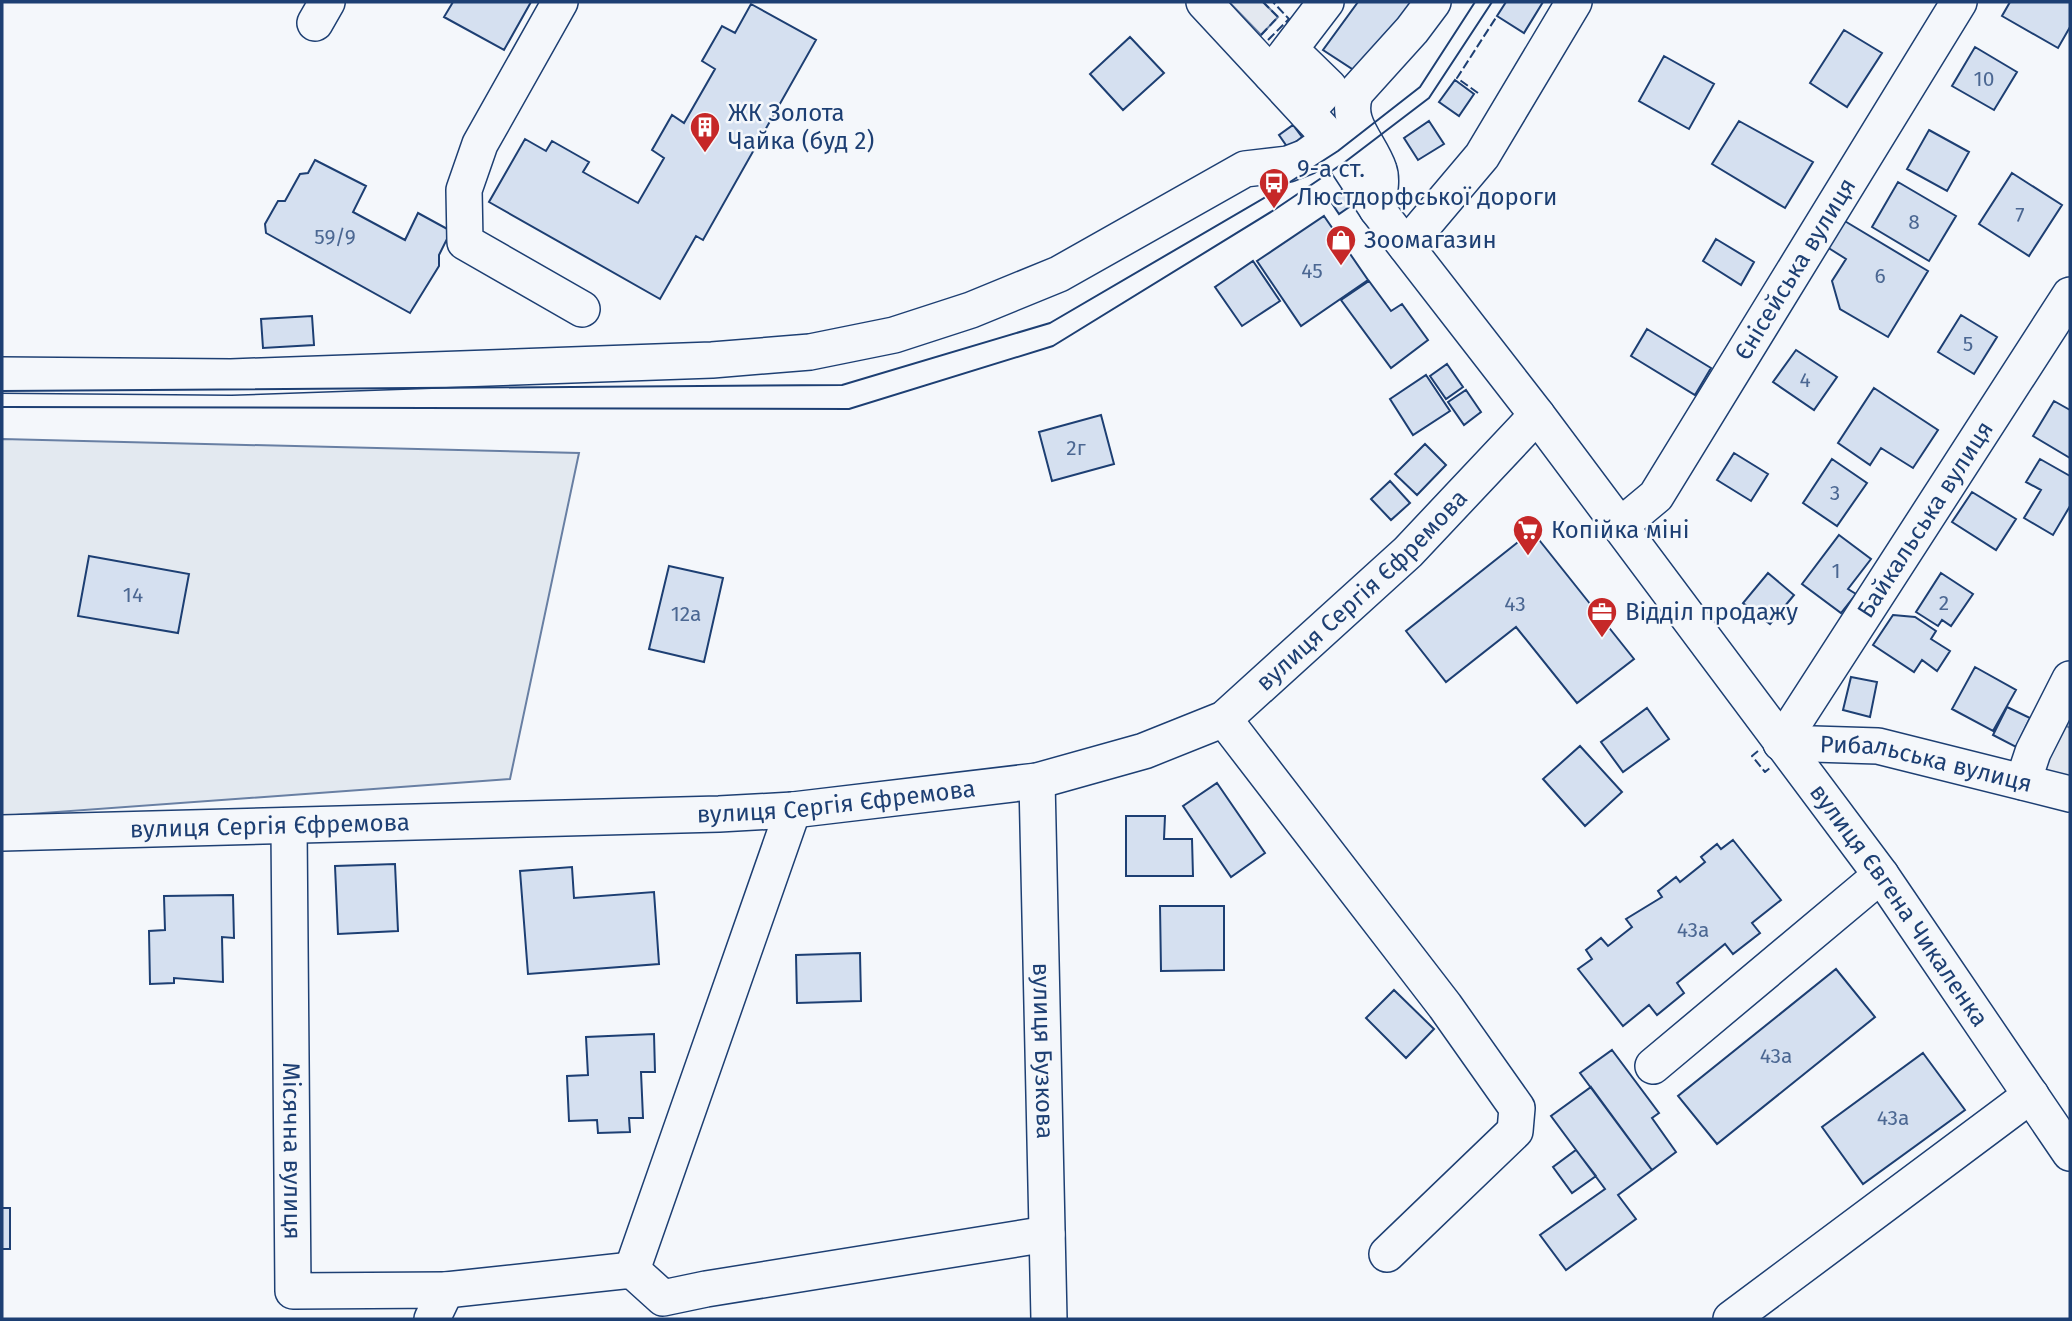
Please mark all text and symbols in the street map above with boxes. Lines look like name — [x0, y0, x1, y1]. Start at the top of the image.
house number: 10 — [1974, 66, 1994, 92]
place label: ЖК Золота Чайка (буд 2) — [728, 99, 874, 155]
building icon: ЖК Золота Чайка (буд 2) — [688, 110, 722, 154]
place label: 9-а ст. Люстдорфської дороги — [1297, 155, 1558, 211]
bus stop icon: 9-а ст. Люстдорфської дороги — [1257, 166, 1291, 210]
street label: Єнісейська вулиця — [1729, 173, 1862, 365]
house number: 7 — [2015, 202, 2025, 228]
house number: 8 — [1908, 209, 1920, 235]
shop icon: Зоомагазин — [1324, 223, 1358, 267]
house number: 59/9 — [314, 224, 356, 250]
place label: Зоомагазин — [1364, 226, 1497, 254]
house number: 45 — [1301, 258, 1323, 284]
house number: 6 — [1874, 263, 1886, 289]
house number: 5 — [1963, 331, 1973, 357]
house number: 4 — [1799, 367, 1811, 393]
street label: Байкальська вулиця — [1852, 416, 1999, 623]
house number: 2г — [1066, 435, 1086, 461]
house number: 3 — [1830, 480, 1840, 506]
street label: вулиця Сергія Єфремова — [1251, 484, 1473, 697]
supermarket icon: Копійка міні — [1511, 513, 1545, 557]
place label: Копійка міні — [1551, 516, 1690, 544]
house number: 1 — [1831, 558, 1841, 584]
house number: 14 — [123, 582, 143, 608]
house number: 2 — [1939, 590, 1949, 616]
house number: 43 — [1504, 591, 1526, 617]
office icon: Відділ продажу — [1585, 595, 1619, 639]
place label: Відділ продажу — [1625, 598, 1798, 626]
house number: 12а — [671, 601, 701, 627]
street label: Рибальська вулиця — [1819, 730, 2035, 798]
street label: вулиця Сергія Єфремова — [696, 774, 977, 829]
street label: вулиця Євгена Чикаленка — [1804, 779, 1994, 1032]
street label: вулиця Сергія Єфремова — [130, 808, 410, 844]
house number: 43а — [1677, 917, 1709, 943]
street label: вулиця Бузкова — [1027, 962, 1059, 1140]
house number: 43а — [1760, 1043, 1792, 1069]
street label: Місячна вулиця — [277, 1062, 307, 1240]
house number: 43а — [1877, 1105, 1909, 1131]

